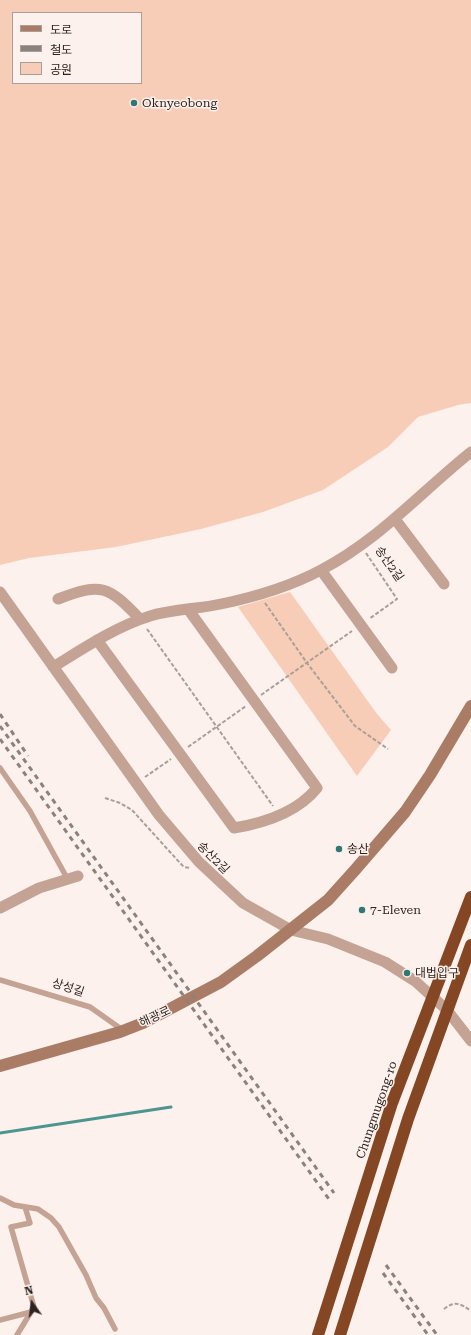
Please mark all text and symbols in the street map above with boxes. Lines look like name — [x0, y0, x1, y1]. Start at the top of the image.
legend — [12, 12, 142, 84]
text: 도로 — [50, 23, 72, 37]
text: 철도 — [50, 43, 72, 57]
text: 공원 — [50, 63, 72, 77]
place label: Oknyeobong — [142, 96, 217, 110]
marker: Oknyeobong — [129, 98, 139, 108]
street label: 송산2길 — [372, 544, 406, 584]
street label: 송산2길 — [194, 839, 232, 877]
place label: 송산 — [347, 842, 369, 856]
marker: 송산 — [334, 844, 344, 854]
place label: 7-Eleven — [370, 903, 421, 917]
marker: 7-Eleven — [357, 905, 367, 915]
place label: 대법입구 — [415, 966, 459, 980]
marker: 대법입구 — [402, 968, 412, 978]
street label: 상성길 — [50, 976, 86, 1000]
street label: 해광로 — [137, 1003, 173, 1031]
street label: Chungmugong-ro — [354, 1059, 400, 1161]
north arrow — [12, 1283, 52, 1323]
text: N — [23, 1284, 35, 1298]

